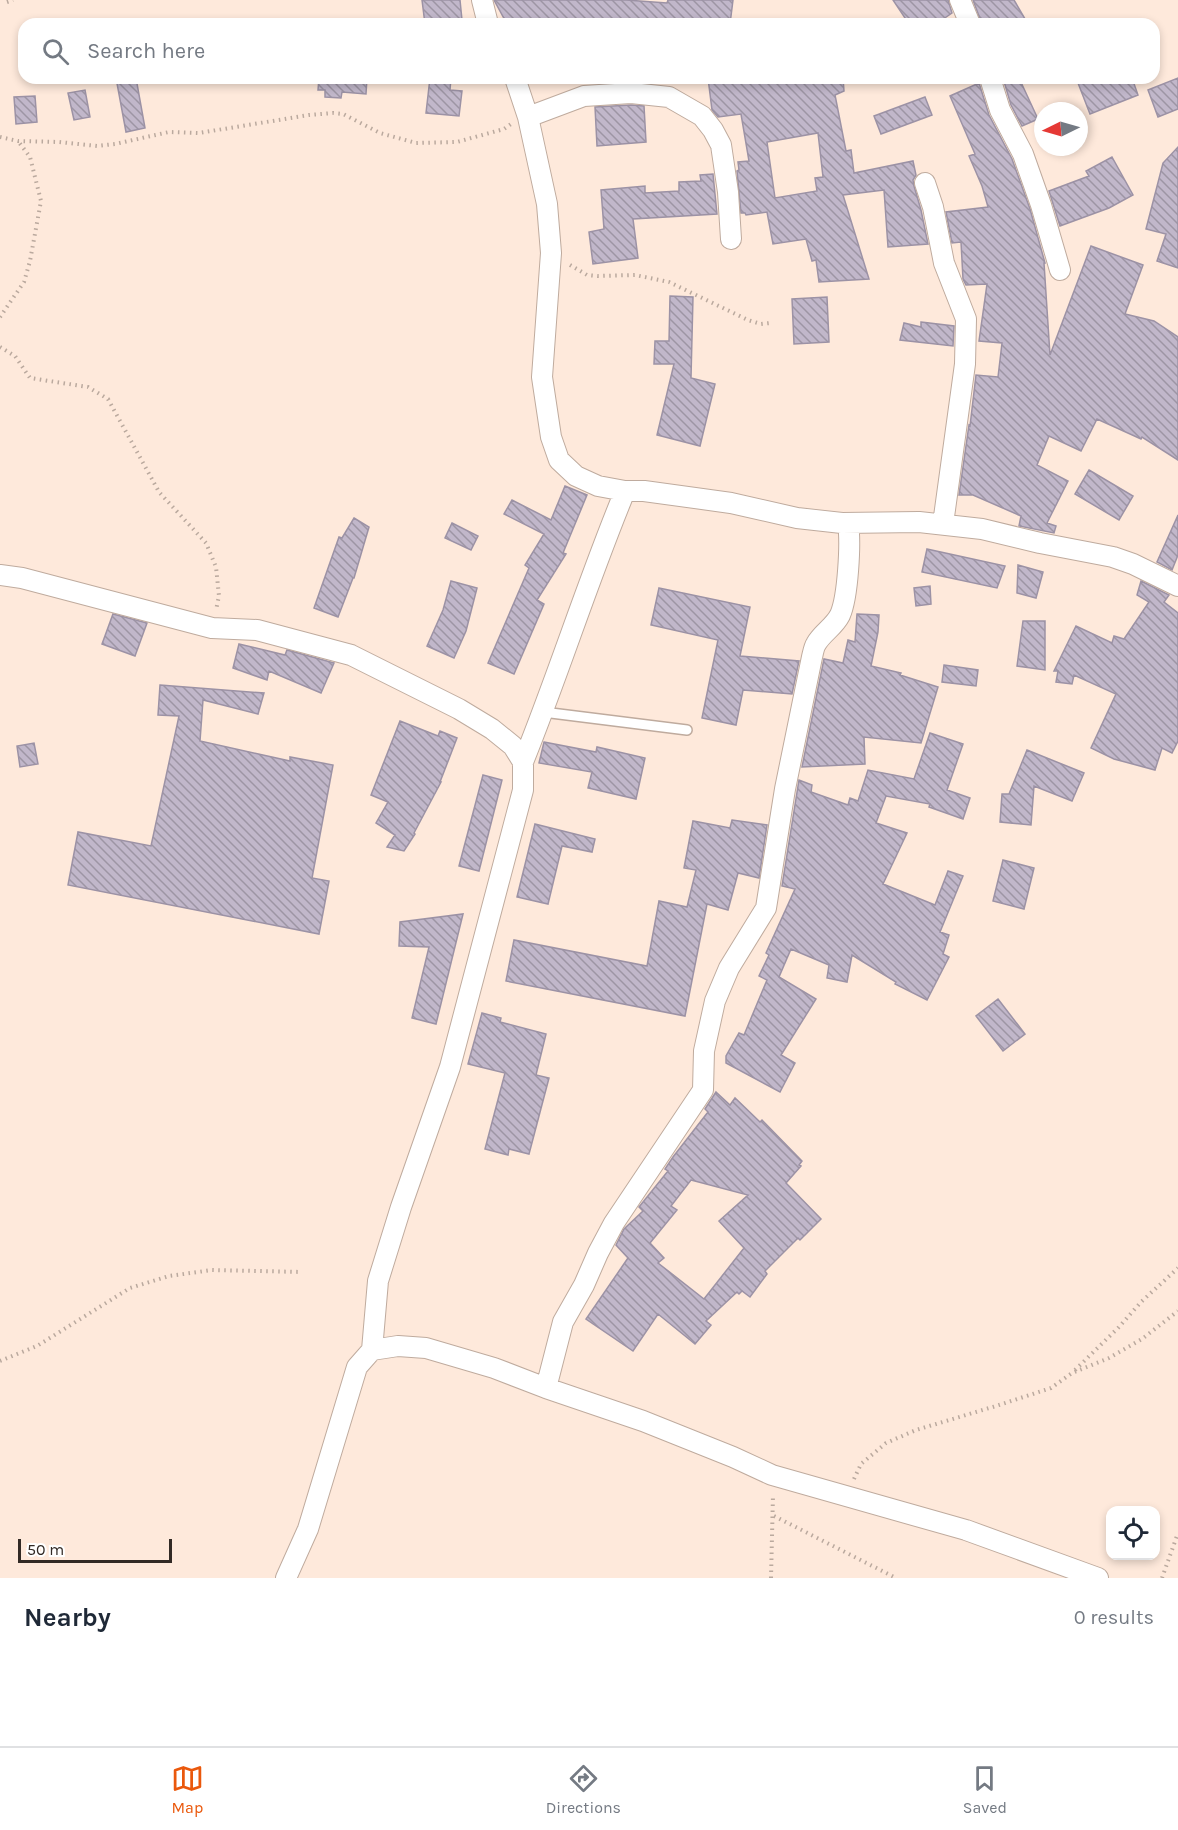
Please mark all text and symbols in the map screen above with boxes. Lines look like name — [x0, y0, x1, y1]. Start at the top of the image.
search box — [18, 18, 1160, 84]
icon: search — [39, 35, 72, 68]
text: Search here — [87, 38, 205, 64]
north arrow — [1034, 102, 1088, 156]
map controls — [1106, 1506, 1160, 1560]
button: locate — [1106, 1506, 1160, 1560]
scale bar — [18, 1536, 172, 1564]
text: 50 m — [27, 1540, 64, 1559]
text: Nearby — [24, 1602, 111, 1633]
text: 0 results — [1074, 1606, 1154, 1629]
tab: Map — [171, 1762, 204, 1817]
tab: Directions — [546, 1762, 621, 1817]
tab: Saved — [963, 1762, 1007, 1817]

